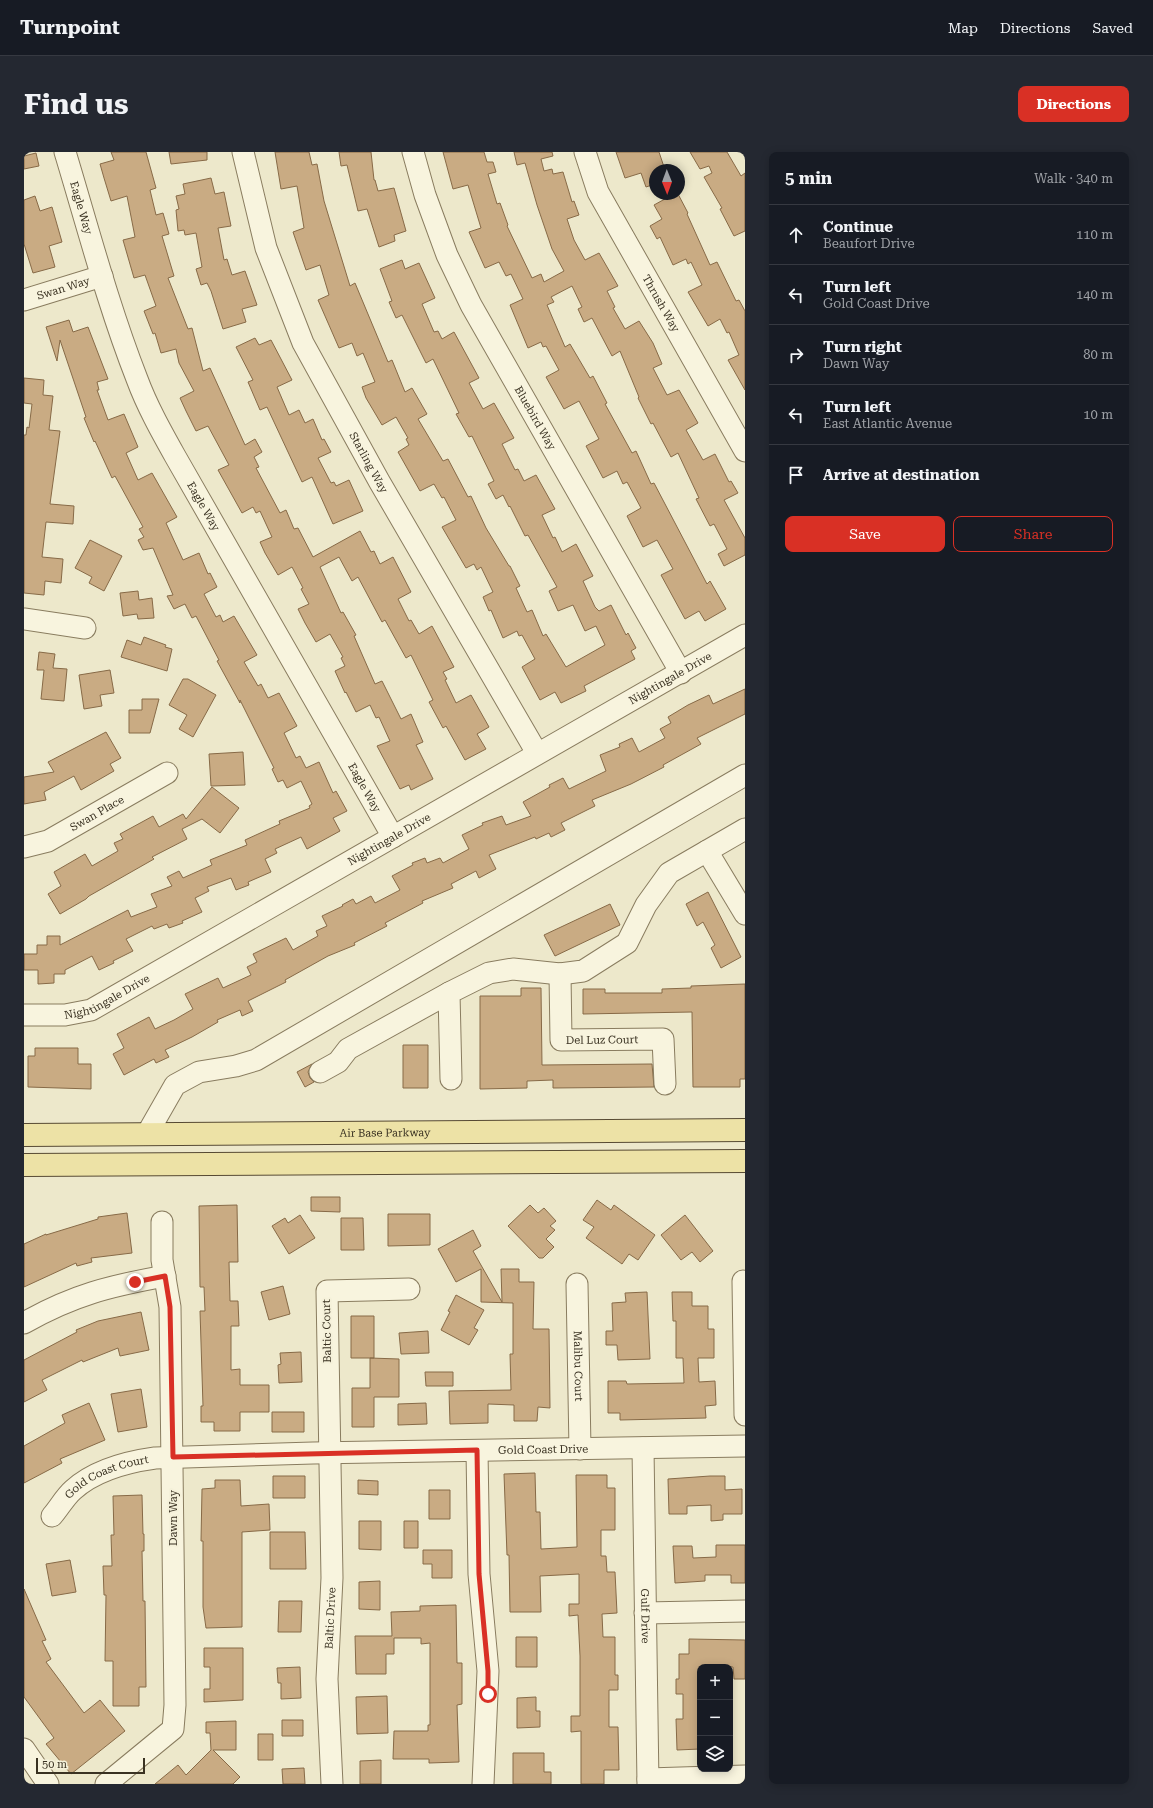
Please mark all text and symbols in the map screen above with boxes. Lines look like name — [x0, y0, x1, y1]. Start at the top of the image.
text: Turnpoint — [20, 16, 120, 39]
text: Map — [948, 20, 978, 36]
text: Directions — [1000, 20, 1070, 36]
text: Saved — [1092, 20, 1133, 36]
button: Directions — [1018, 86, 1129, 122]
text: Find us — [24, 88, 128, 121]
north arrow — [649, 164, 685, 200]
text: 5 min — [785, 168, 832, 188]
text: Walk · 340 m — [1034, 171, 1113, 186]
street label: Eagle Way — [68, 180, 95, 236]
text: Continue — [823, 218, 893, 236]
icon: ahead — [785, 224, 807, 246]
text: 110 m — [1076, 227, 1113, 242]
text: Beaufort Drive — [823, 236, 915, 251]
street label: Thrush Way — [640, 272, 683, 335]
street label: Swan Way — [35, 274, 92, 302]
text: Turn left — [823, 278, 891, 296]
icon: left — [785, 284, 807, 306]
text: 140 m — [1076, 287, 1113, 302]
text: Gold Coast Drive — [823, 296, 930, 311]
text: Turn right — [823, 338, 902, 356]
icon: right — [785, 344, 807, 366]
text: 80 m — [1083, 347, 1113, 362]
text: Dawn Way — [823, 356, 889, 371]
street label: Bluebird Way — [512, 384, 559, 453]
text: Turn left — [823, 398, 891, 416]
icon: left — [785, 404, 807, 426]
text: 10 m — [1083, 407, 1113, 422]
text: East Atlantic Avenue — [823, 416, 952, 431]
street label: Starling Way — [347, 430, 391, 495]
icon: arrive — [785, 464, 807, 486]
text: Arrive at destination — [823, 466, 979, 484]
street label: Eagle Way — [185, 479, 223, 533]
button: Save — [785, 516, 945, 552]
button: Share — [953, 516, 1113, 552]
street label: Nightingale Drive — [626, 649, 714, 707]
street label: Eagle Way — [345, 761, 384, 815]
street label: Swan Place — [68, 793, 126, 834]
street label: Nightingale Drive — [345, 810, 433, 868]
street label: Nightingale Drive — [63, 971, 152, 1022]
street label: Del Luz Court — [566, 1033, 638, 1046]
street label: Air Base Parkway — [339, 1126, 431, 1139]
route end — [126, 1273, 144, 1291]
street label: Baltic Court — [320, 1299, 334, 1363]
street label: Malibu Court — [571, 1331, 586, 1401]
street label: Gold Coast Drive — [498, 1442, 588, 1457]
street label: Gold Coast Court — [62, 1453, 149, 1501]
street label: Dawn Way — [167, 1489, 180, 1546]
street label: Baltic Drive — [322, 1587, 338, 1649]
street label: Gulf Drive — [639, 1588, 652, 1644]
map controls — [697, 1664, 733, 1772]
button: + — [697, 1664, 733, 1700]
route start — [479, 1685, 497, 1703]
button: − — [697, 1700, 733, 1736]
button: layers — [697, 1736, 733, 1772]
scale bar — [36, 1756, 145, 1775]
text: 50 m — [42, 1758, 67, 1771]

